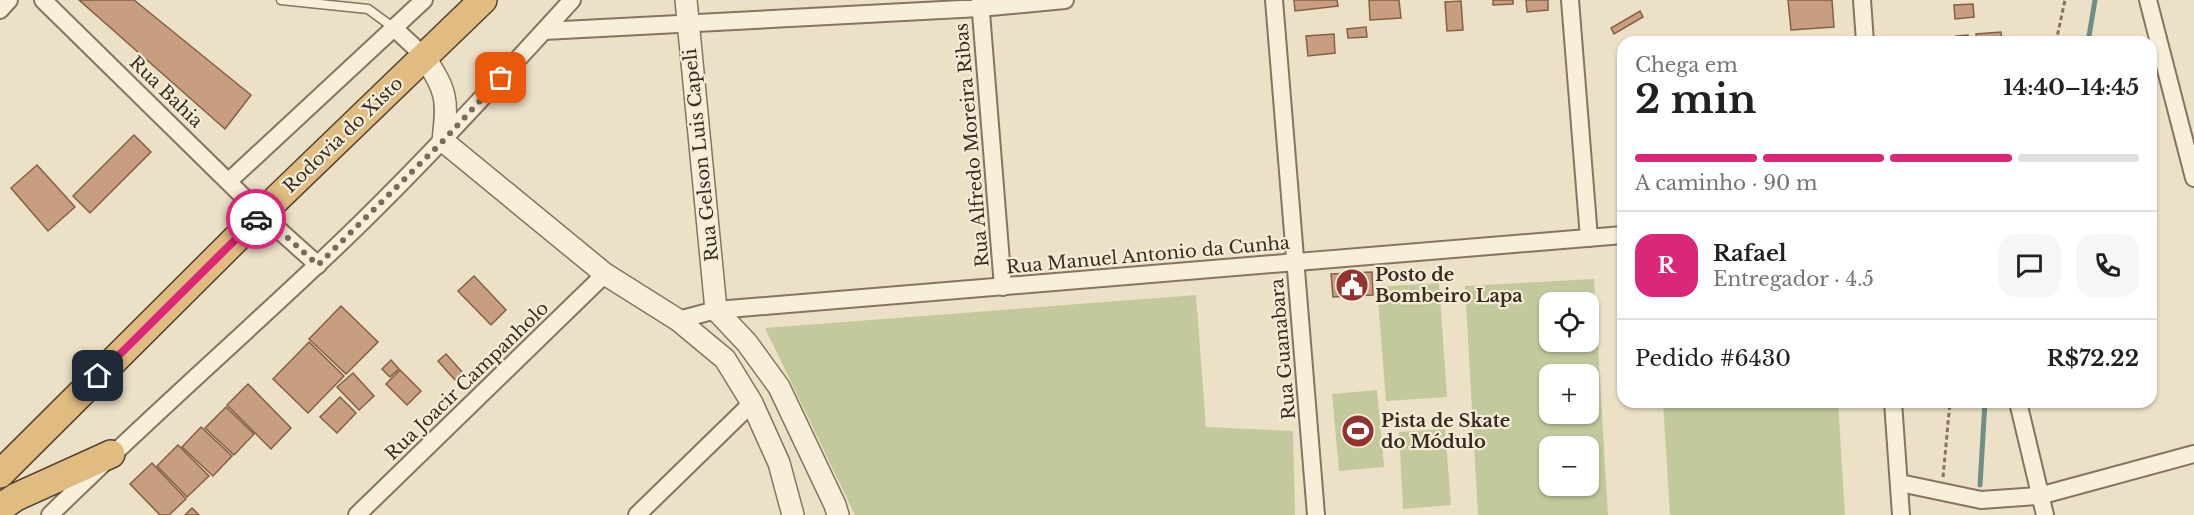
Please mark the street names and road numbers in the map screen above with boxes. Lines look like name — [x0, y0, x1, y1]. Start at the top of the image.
street label: Rua Alfredo Moreira Ribas — [950, 22, 994, 268]
street label: Rua Gelson Luis Capeli — [679, 47, 723, 263]
street label: Rua Bahia — [125, 52, 207, 132]
street label: Rodovia do Xisto — [279, 72, 407, 198]
street label: Rua Manuel Antonio da Cunha — [1005, 232, 1291, 278]
street label: Rua Guanabara — [1266, 278, 1300, 420]
street label: Rua Joacir Campanholo — [381, 297, 553, 465]

